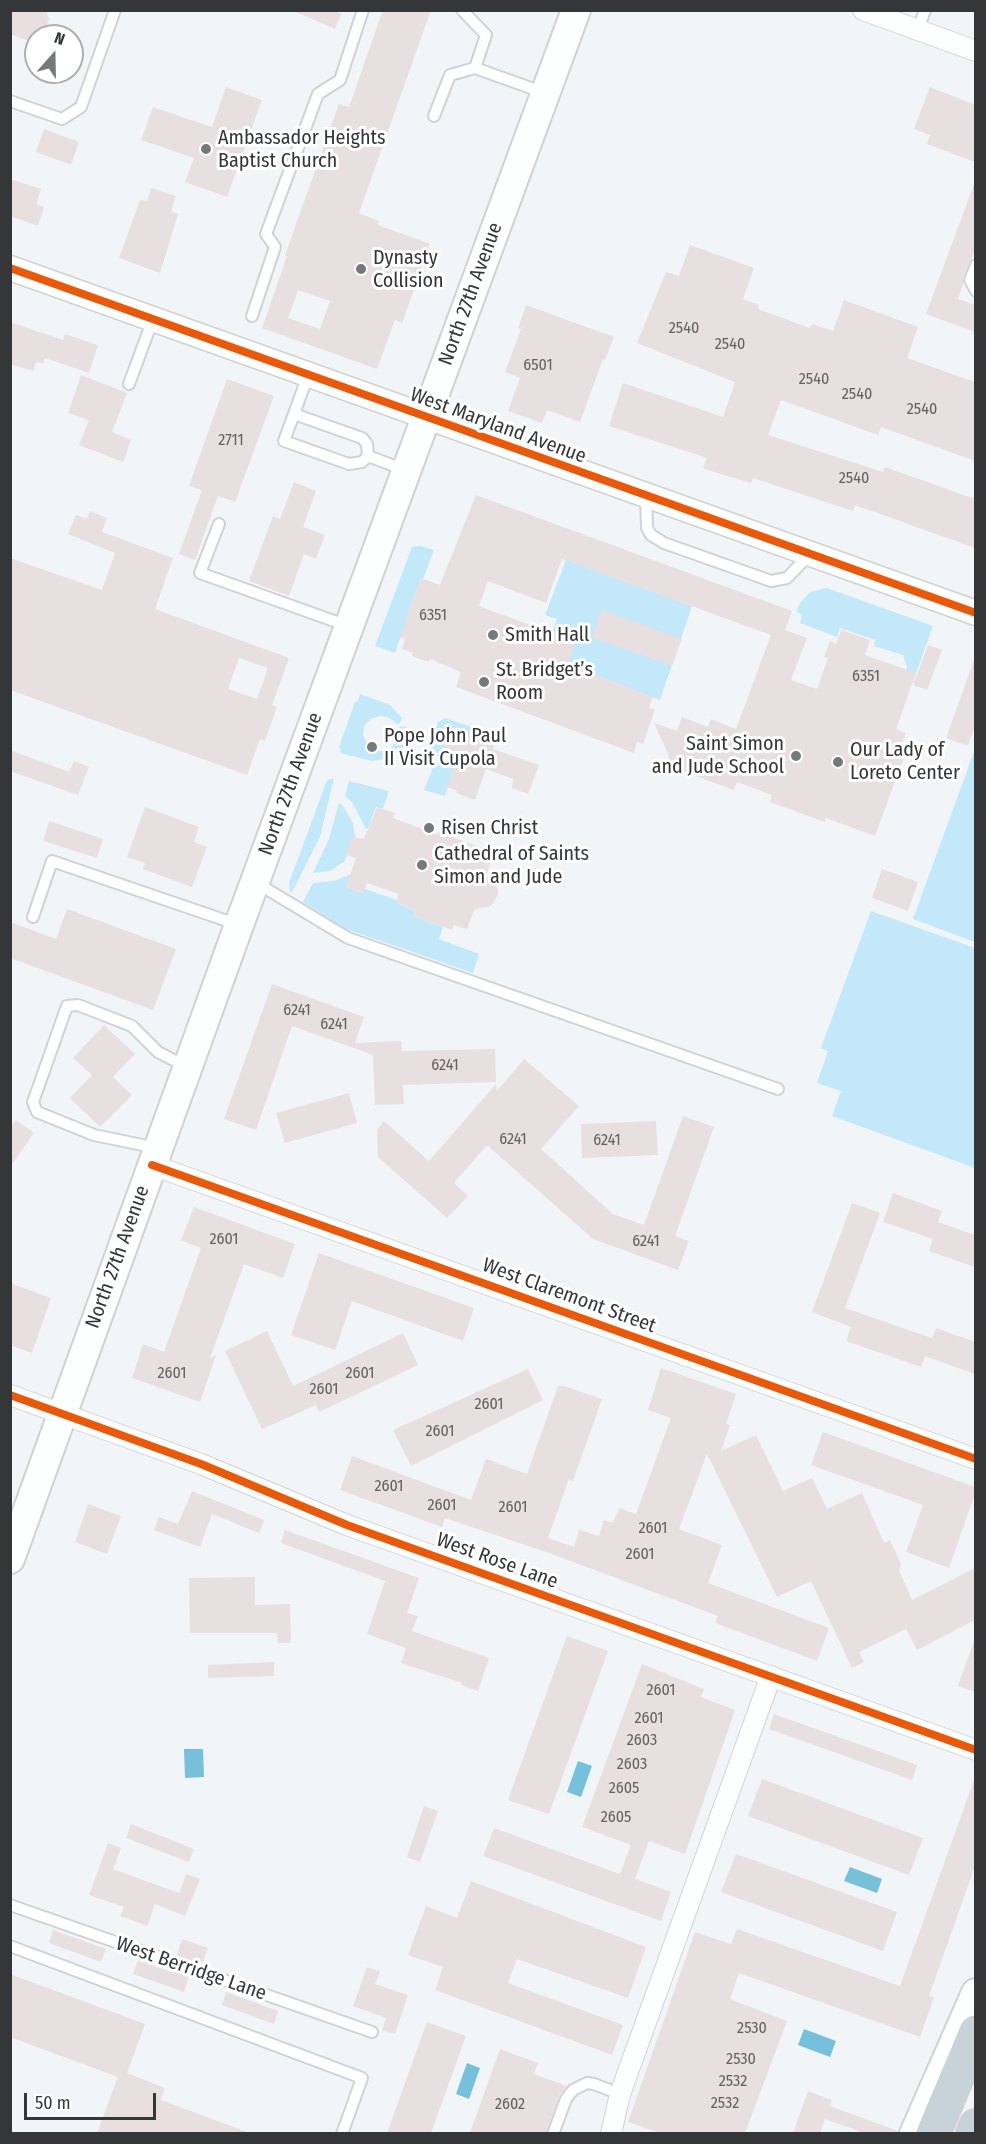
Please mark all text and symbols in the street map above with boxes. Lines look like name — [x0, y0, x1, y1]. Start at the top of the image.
north arrow — [24, 24, 84, 84]
text: N — [52, 28, 67, 49]
place label: Ambassador Heights Baptist Church — [218, 126, 386, 173]
marker: Ambassador Heights Baptist Church — [199, 142, 213, 156]
street label: North 27th Avenue — [434, 219, 508, 369]
place label: Dynasty Collision — [373, 246, 444, 293]
marker: Dynasty Collision — [354, 262, 368, 276]
house number: 2540 — [669, 319, 699, 339]
house number: 2540 — [715, 335, 745, 355]
house number: 6501 — [523, 356, 553, 376]
house number: 2540 — [799, 370, 829, 390]
street label: West Maryland Avenue — [407, 383, 589, 469]
house number: 2540 — [842, 385, 872, 405]
house number: 2540 — [907, 400, 937, 420]
house number: 2711 — [218, 431, 244, 451]
house number: 2540 — [839, 469, 869, 489]
house number: 6351 — [419, 606, 447, 626]
place label: Smith Hall — [505, 623, 589, 647]
marker: Smith Hall — [486, 628, 500, 642]
place label: St. Bridget’s Room — [496, 658, 593, 705]
house number: 6351 — [852, 667, 880, 687]
marker: St. Bridget’s Room — [477, 675, 491, 689]
street label: North 27th Avenue — [254, 709, 328, 859]
place label: Pope John Paul II Visit Cupola — [384, 724, 506, 771]
place label: Saint Simon and Jude School — [652, 732, 784, 779]
place label: Our Lady of Loreto Center — [850, 738, 960, 785]
marker: Pope John Paul II Visit Cupola — [365, 740, 379, 754]
marker: Saint Simon and Jude School — [789, 749, 803, 763]
marker: Our Lady of Loreto Center — [831, 755, 845, 769]
place label: Risen Christ — [441, 816, 538, 840]
marker: Risen Christ — [422, 821, 436, 835]
place label: Cathedral of Saints Simon and Jude — [434, 842, 589, 889]
marker: Cathedral of Saints Simon and Jude — [415, 858, 429, 872]
house number: 6241 — [283, 1001, 311, 1021]
house number: 6241 — [320, 1015, 348, 1035]
house number: 6241 — [431, 1056, 459, 1076]
house number: 6241 — [499, 1130, 527, 1150]
house number: 6241 — [593, 1131, 621, 1151]
street label: North 27th Avenue — [81, 1182, 155, 1332]
house number: 2601 — [209, 1230, 239, 1250]
house number: 6241 — [632, 1232, 660, 1252]
street label: West Claremont Street — [479, 1254, 659, 1338]
house number: 2601 — [157, 1364, 187, 1384]
house number: 2601 — [345, 1364, 375, 1384]
house number: 2601 — [309, 1380, 339, 1400]
house number: 2601 — [474, 1395, 504, 1415]
house number: 2601 — [425, 1422, 455, 1442]
house number: 2601 — [374, 1477, 404, 1497]
house number: 2601 — [427, 1496, 457, 1516]
house number: 2601 — [498, 1498, 528, 1518]
house number: 2601 — [638, 1519, 668, 1539]
street label: West Rose Lane — [433, 1528, 561, 1594]
house number: 2601 — [625, 1545, 655, 1565]
house number: 2601 — [646, 1681, 676, 1701]
house number: 2601 — [634, 1709, 664, 1729]
house number: 2603 — [627, 1731, 657, 1751]
house number: 2603 — [617, 1755, 647, 1775]
house number: 2605 — [609, 1779, 639, 1799]
house number: 2605 — [601, 1808, 631, 1828]
street label: West Berridge Lane — [113, 1932, 269, 2006]
house number: 2530 — [737, 2019, 767, 2039]
house number: 2530 — [726, 2050, 756, 2070]
house number: 2532 — [719, 2072, 747, 2092]
scale bar — [27, 2081, 159, 2119]
text: 50 m — [35, 2092, 71, 2114]
house number: 2532 — [711, 2094, 739, 2114]
house number: 2602 — [495, 2095, 525, 2115]

